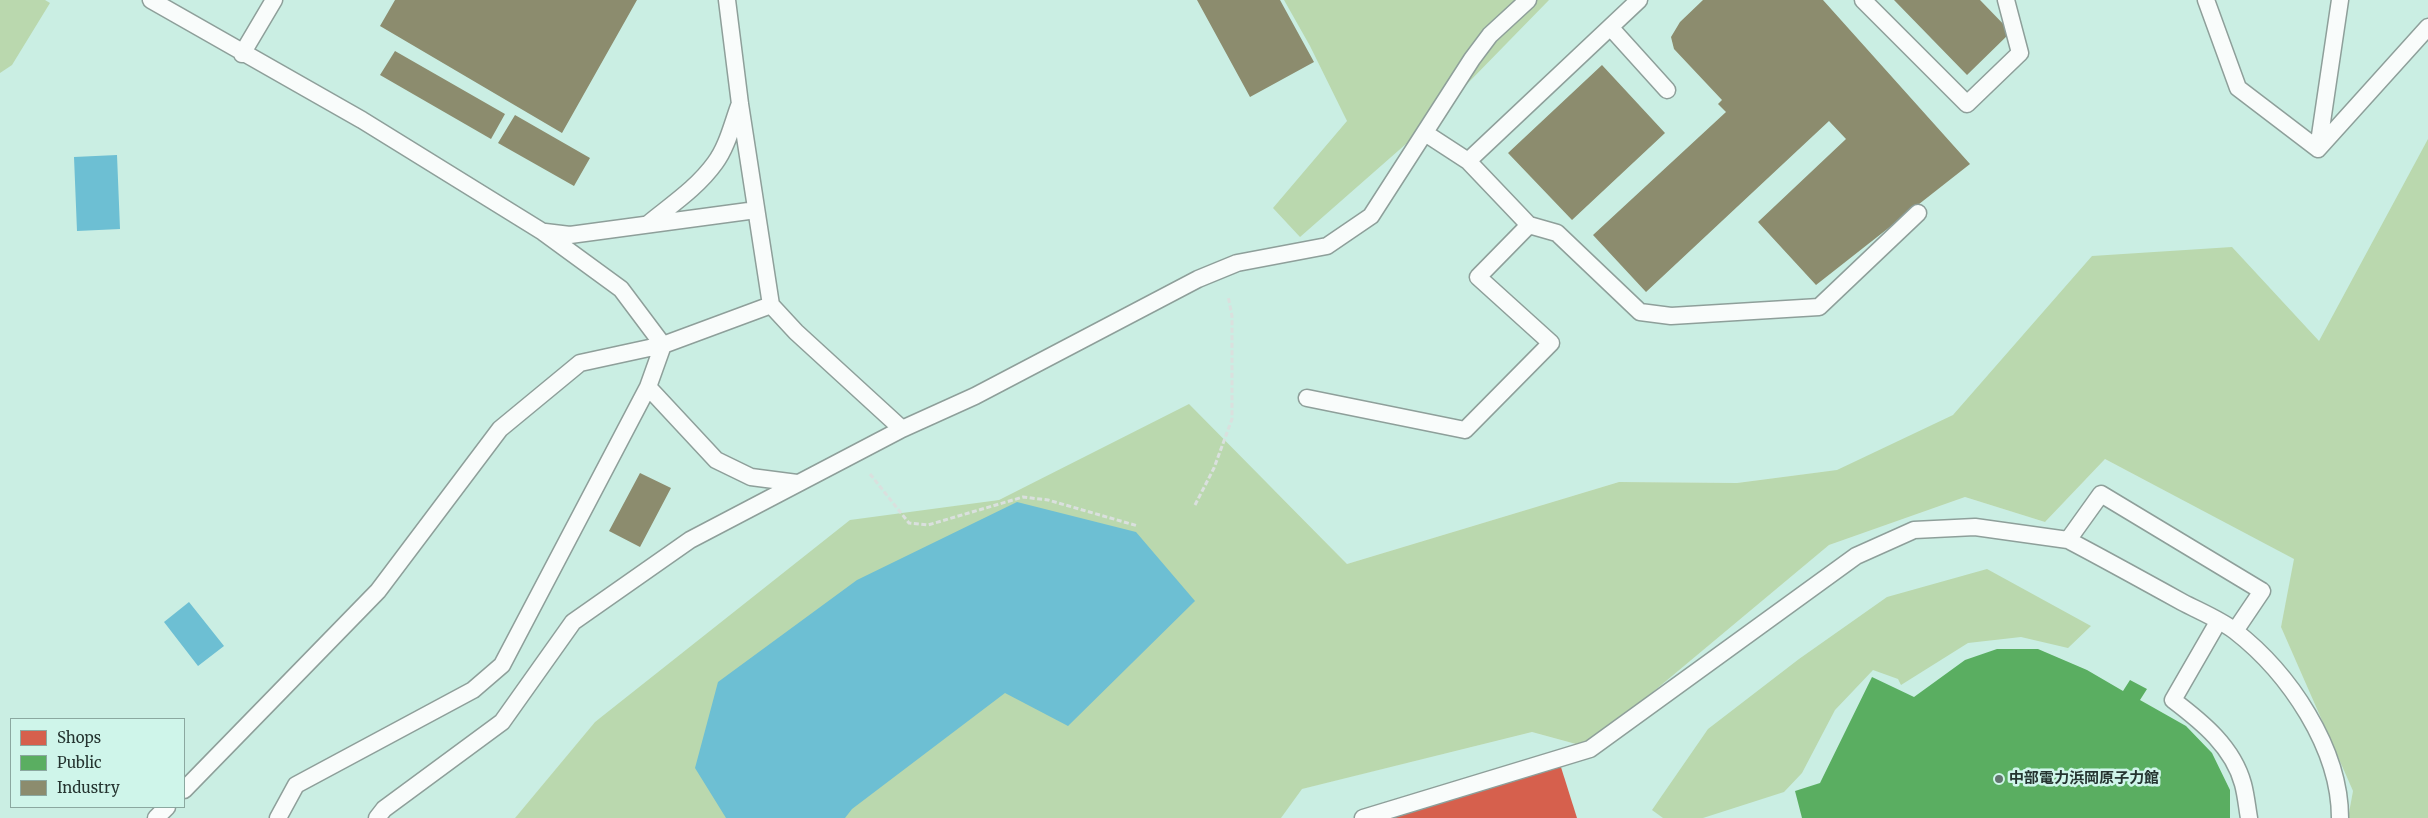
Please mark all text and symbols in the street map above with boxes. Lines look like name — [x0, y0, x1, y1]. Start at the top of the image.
legend — [10, 718, 185, 808]
text: Shops — [57, 728, 101, 747]
text: Public — [57, 753, 102, 772]
place label: 中部電力浜岡原子力館 — [2009, 770, 2159, 788]
marker: 中部電力浜岡原子力館 — [1993, 773, 2005, 785]
text: Industry — [57, 778, 120, 797]

